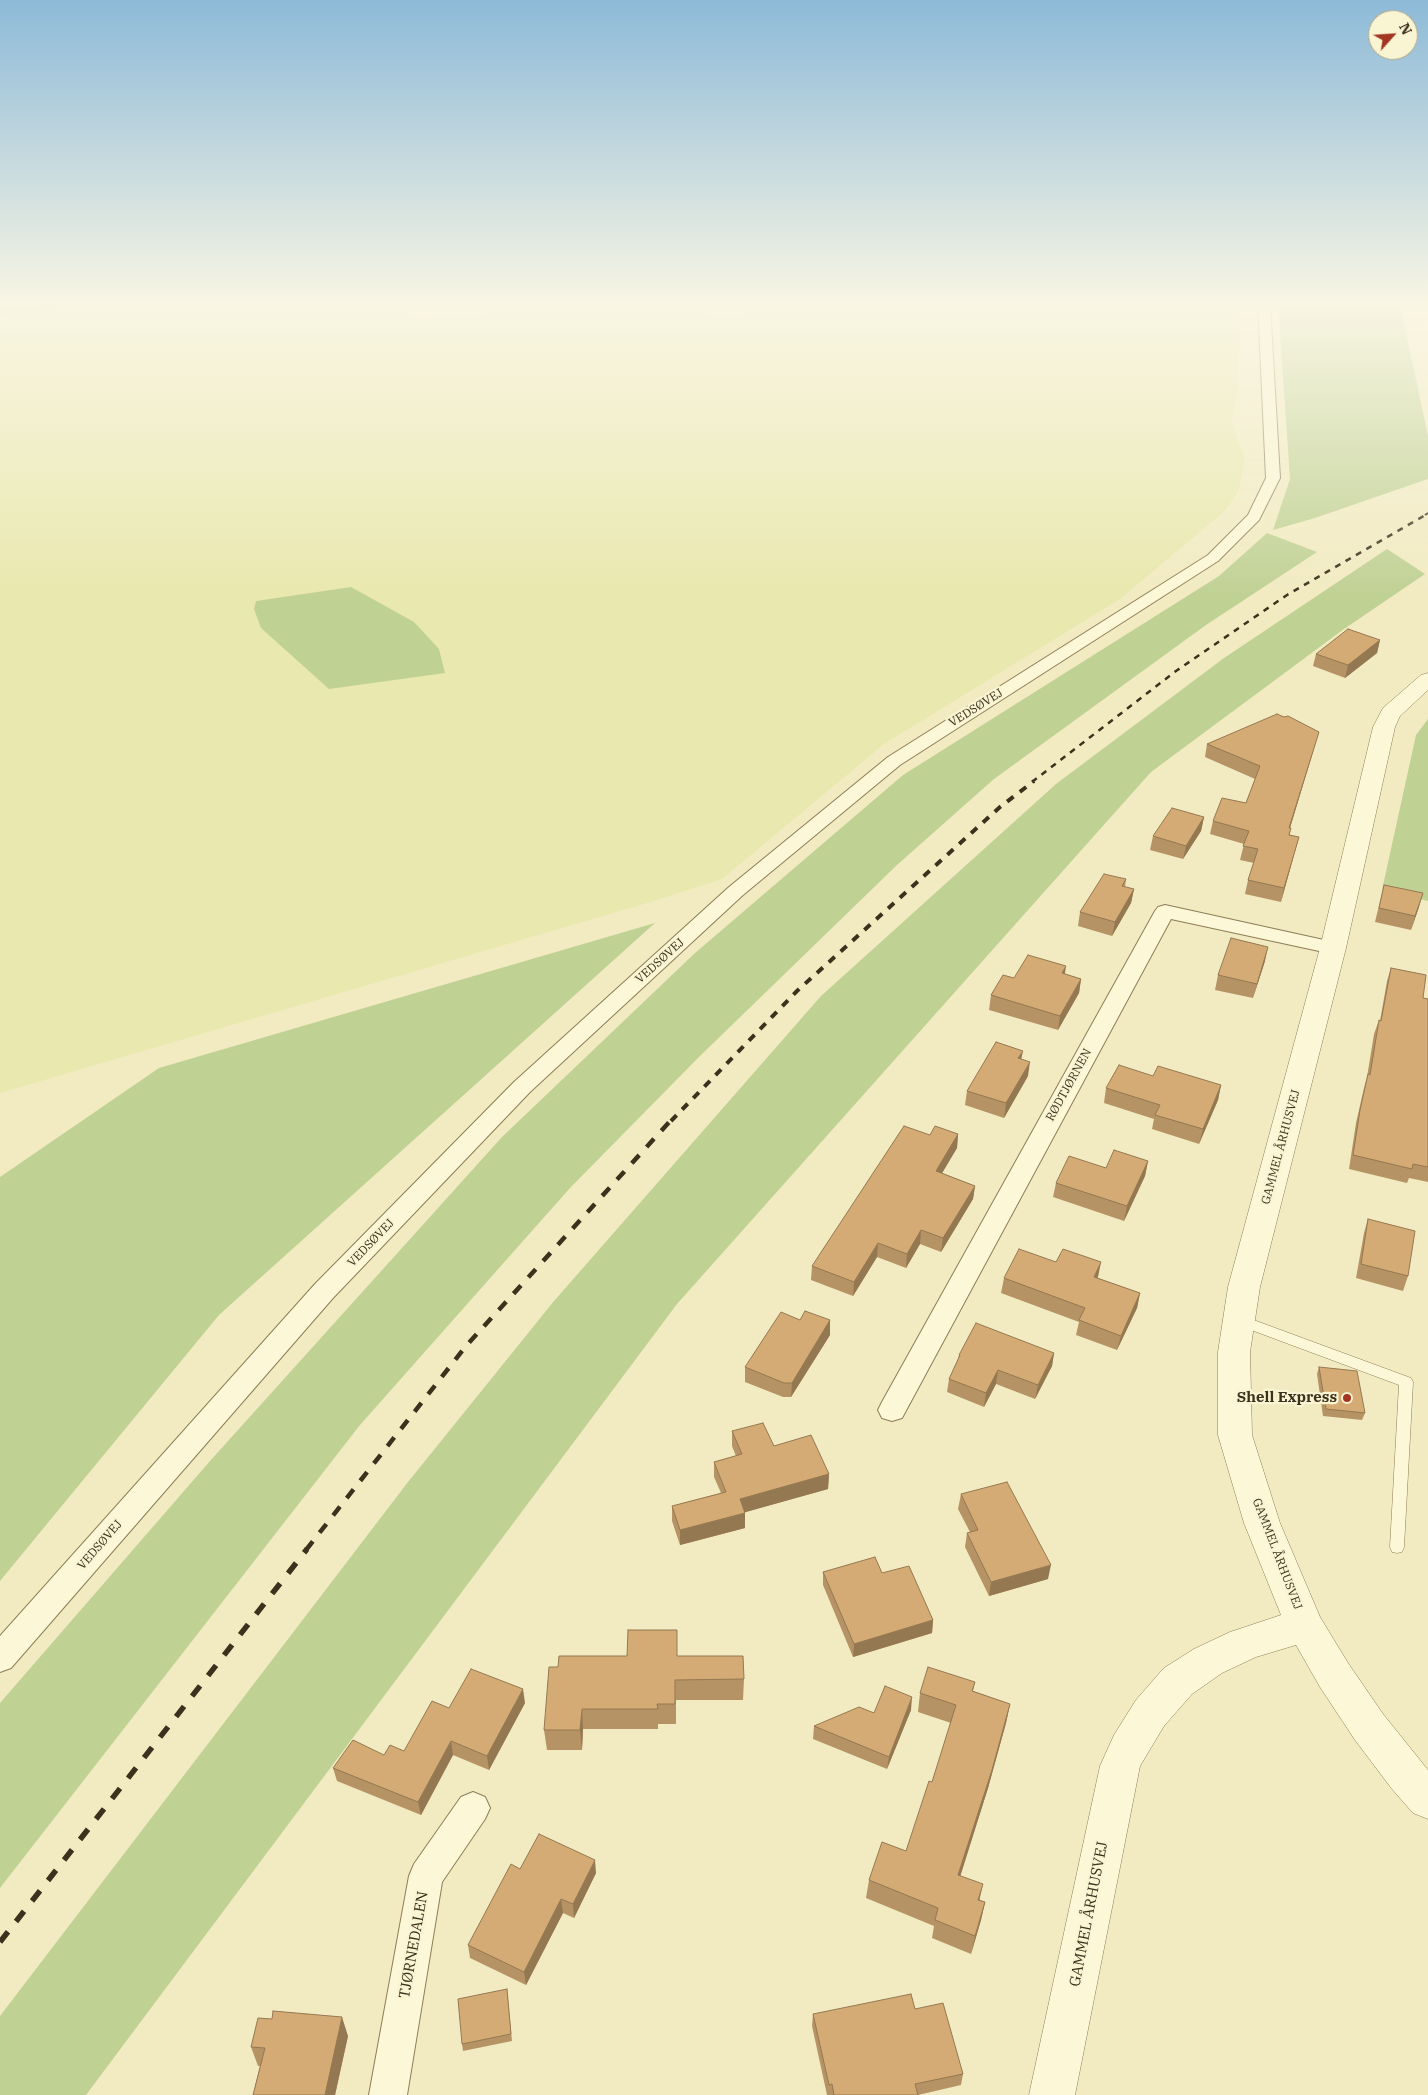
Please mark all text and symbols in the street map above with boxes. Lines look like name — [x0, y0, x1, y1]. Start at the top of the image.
north arrow — [1368, 10, 1418, 60]
text: N — [1395, 20, 1416, 38]
street label: VEDSØVEJ — [946, 686, 1006, 730]
street label: VEDSØVEJ — [633, 935, 687, 987]
street label: RØDTJØRNEN — [1043, 1046, 1095, 1124]
street label: GAMMEL ÅRHUSVEJ — [1259, 1088, 1303, 1206]
street label: VEDSØVEJ — [345, 1216, 397, 1270]
place label: Shell Express — [1237, 1389, 1337, 1407]
marker: Shell Express — [1341, 1392, 1353, 1404]
street label: GAMMEL ÅRHUSVEJ — [1249, 1496, 1305, 1612]
street label: VEDSØVEJ — [75, 1517, 125, 1573]
street label: GAMMEL ÅRHUSVEJ — [1066, 1840, 1112, 1988]
street label: TJØRNEDALEN — [396, 1890, 432, 2000]

